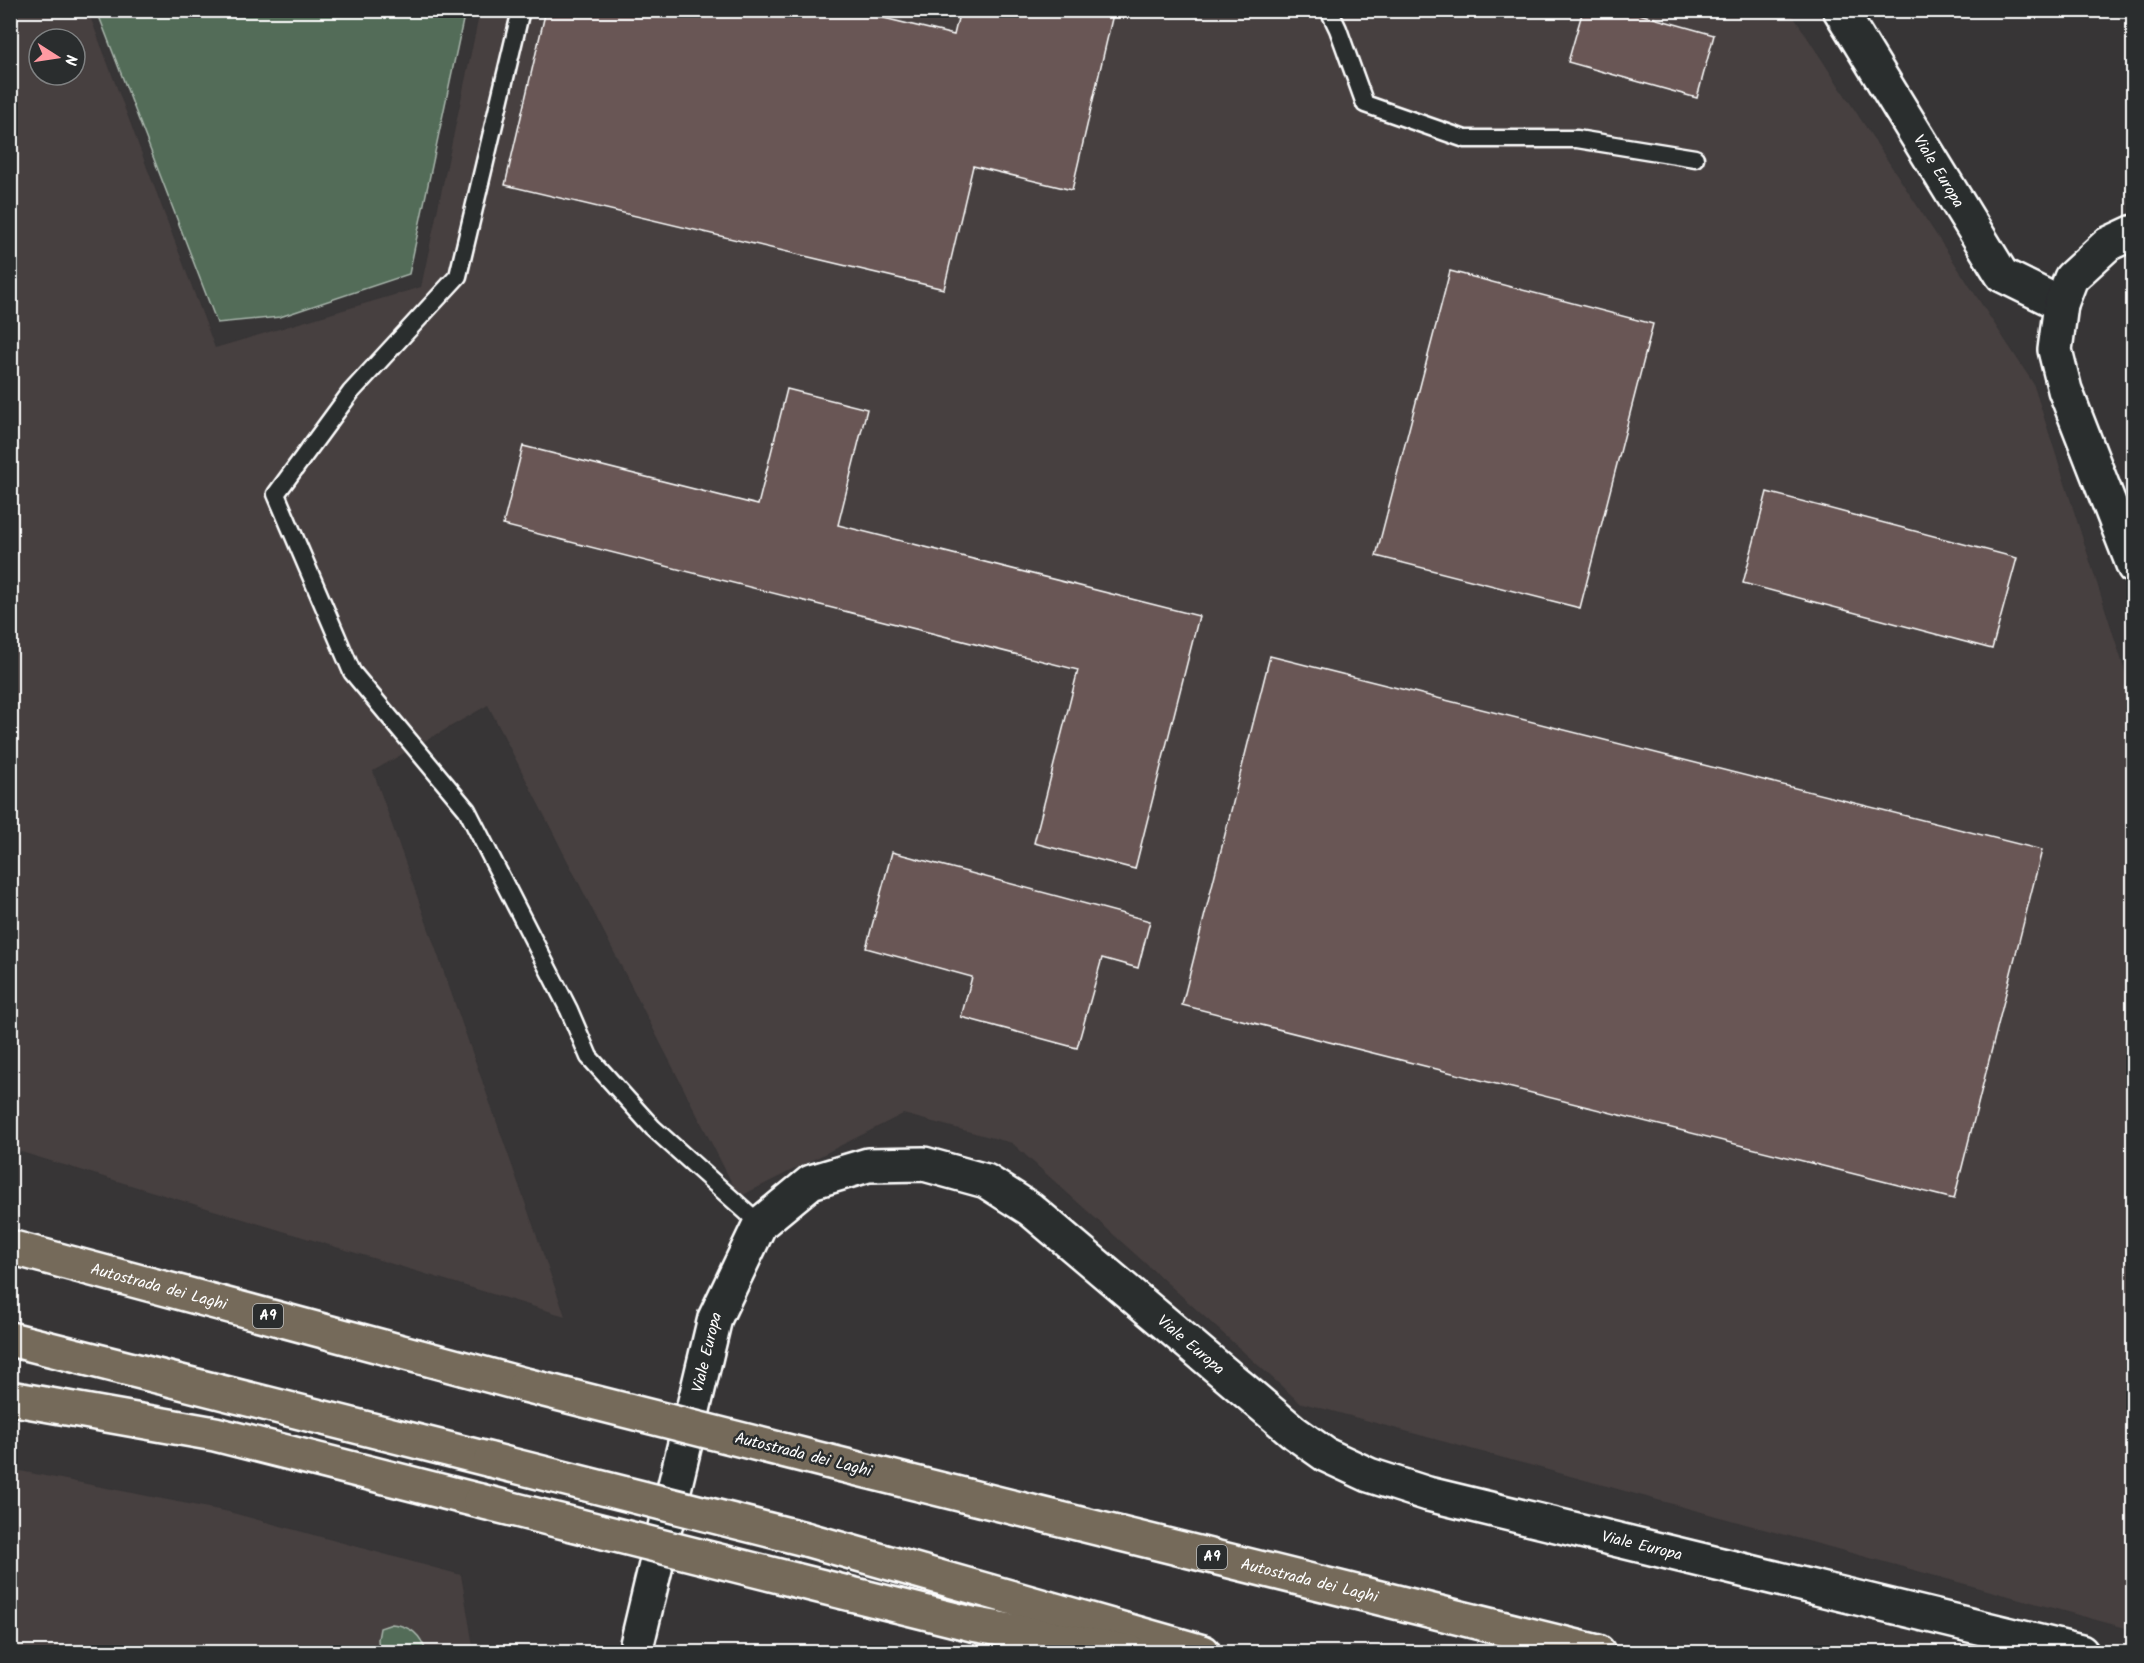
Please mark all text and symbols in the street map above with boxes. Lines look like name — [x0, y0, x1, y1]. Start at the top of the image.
north arrow — [27, 27, 87, 87]
text: N — [57, 52, 83, 67]
street label: Viale Europa — [1906, 130, 1971, 213]
street label: Autostrada dei Laghi — [88, 1257, 231, 1317]
road number: A9 — [253, 1304, 283, 1328]
street label: Viale Europa — [685, 1307, 729, 1395]
street label: Viale Europa — [1151, 1309, 1230, 1381]
street label: Autostrada dei Laghi — [732, 1426, 875, 1484]
street label: Viale Europa — [1599, 1524, 1685, 1568]
road number: A9 — [1197, 1545, 1227, 1569]
street label: Autostrada dei Laghi — [1238, 1552, 1382, 1610]

